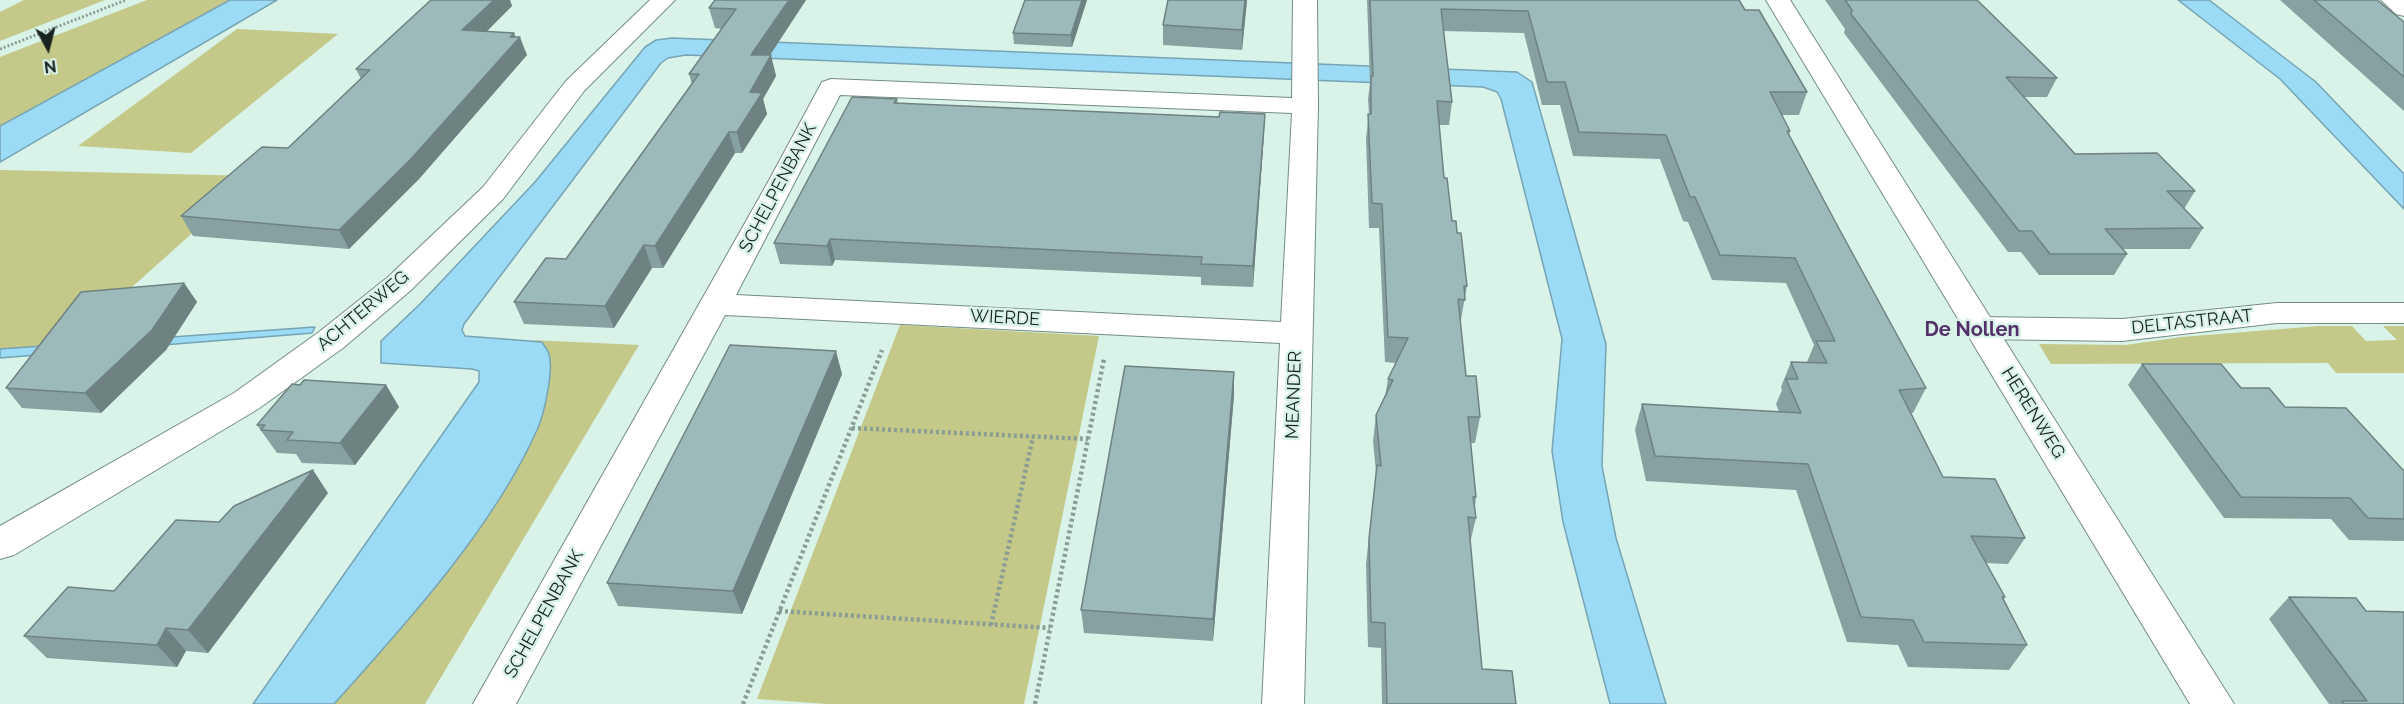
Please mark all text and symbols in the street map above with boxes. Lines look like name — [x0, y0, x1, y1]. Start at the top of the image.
north arrow — [18, 18, 78, 78]
text: N — [43, 56, 57, 77]
street label: SCHELPENBANK — [735, 120, 821, 256]
street label: ACHTERWEG — [313, 266, 413, 356]
street label: WIERDE — [970, 305, 1040, 331]
street label: DELTASTRAAT — [2130, 305, 2254, 339]
district label: De Nollen — [1924, 318, 2020, 342]
street label: MEANDER — [1282, 350, 1306, 440]
street label: HERENWEG — [1996, 363, 2070, 463]
street label: SCHELPENBANK — [500, 546, 588, 682]

